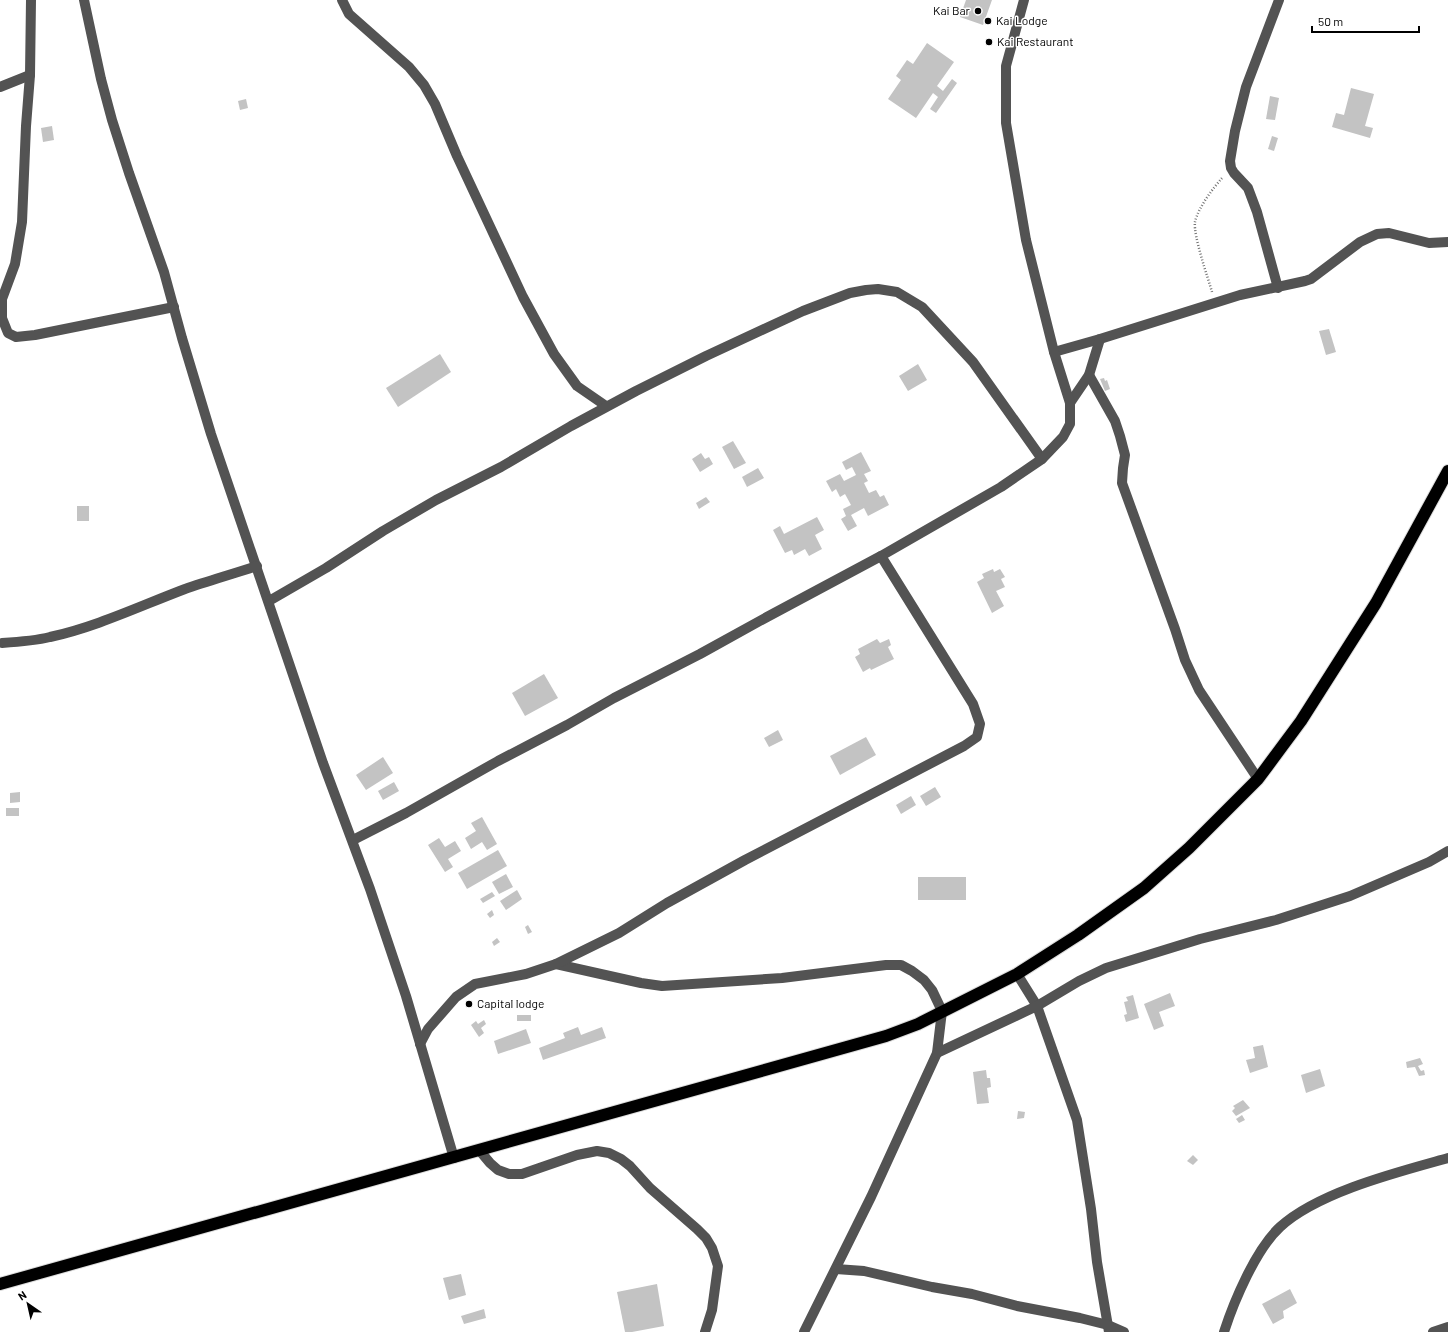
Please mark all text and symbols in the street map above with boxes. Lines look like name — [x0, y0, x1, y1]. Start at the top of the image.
place label: Kai Bar — [933, 3, 971, 17]
marker: Kai Bar — [973, 6, 983, 16]
scale bar — [1312, 8, 1419, 34]
place label: Kai Lodge — [996, 13, 1048, 27]
text: 50 m — [1318, 14, 1343, 28]
marker: Kai Lodge — [983, 16, 993, 26]
place label: Kai Restaurant — [997, 34, 1074, 48]
marker: Kai Restaurant — [984, 37, 994, 47]
place label: Capital lodge — [477, 996, 544, 1010]
marker: Capital lodge — [464, 999, 474, 1009]
north arrow — [8, 1284, 48, 1324]
text: N — [15, 1288, 29, 1303]

